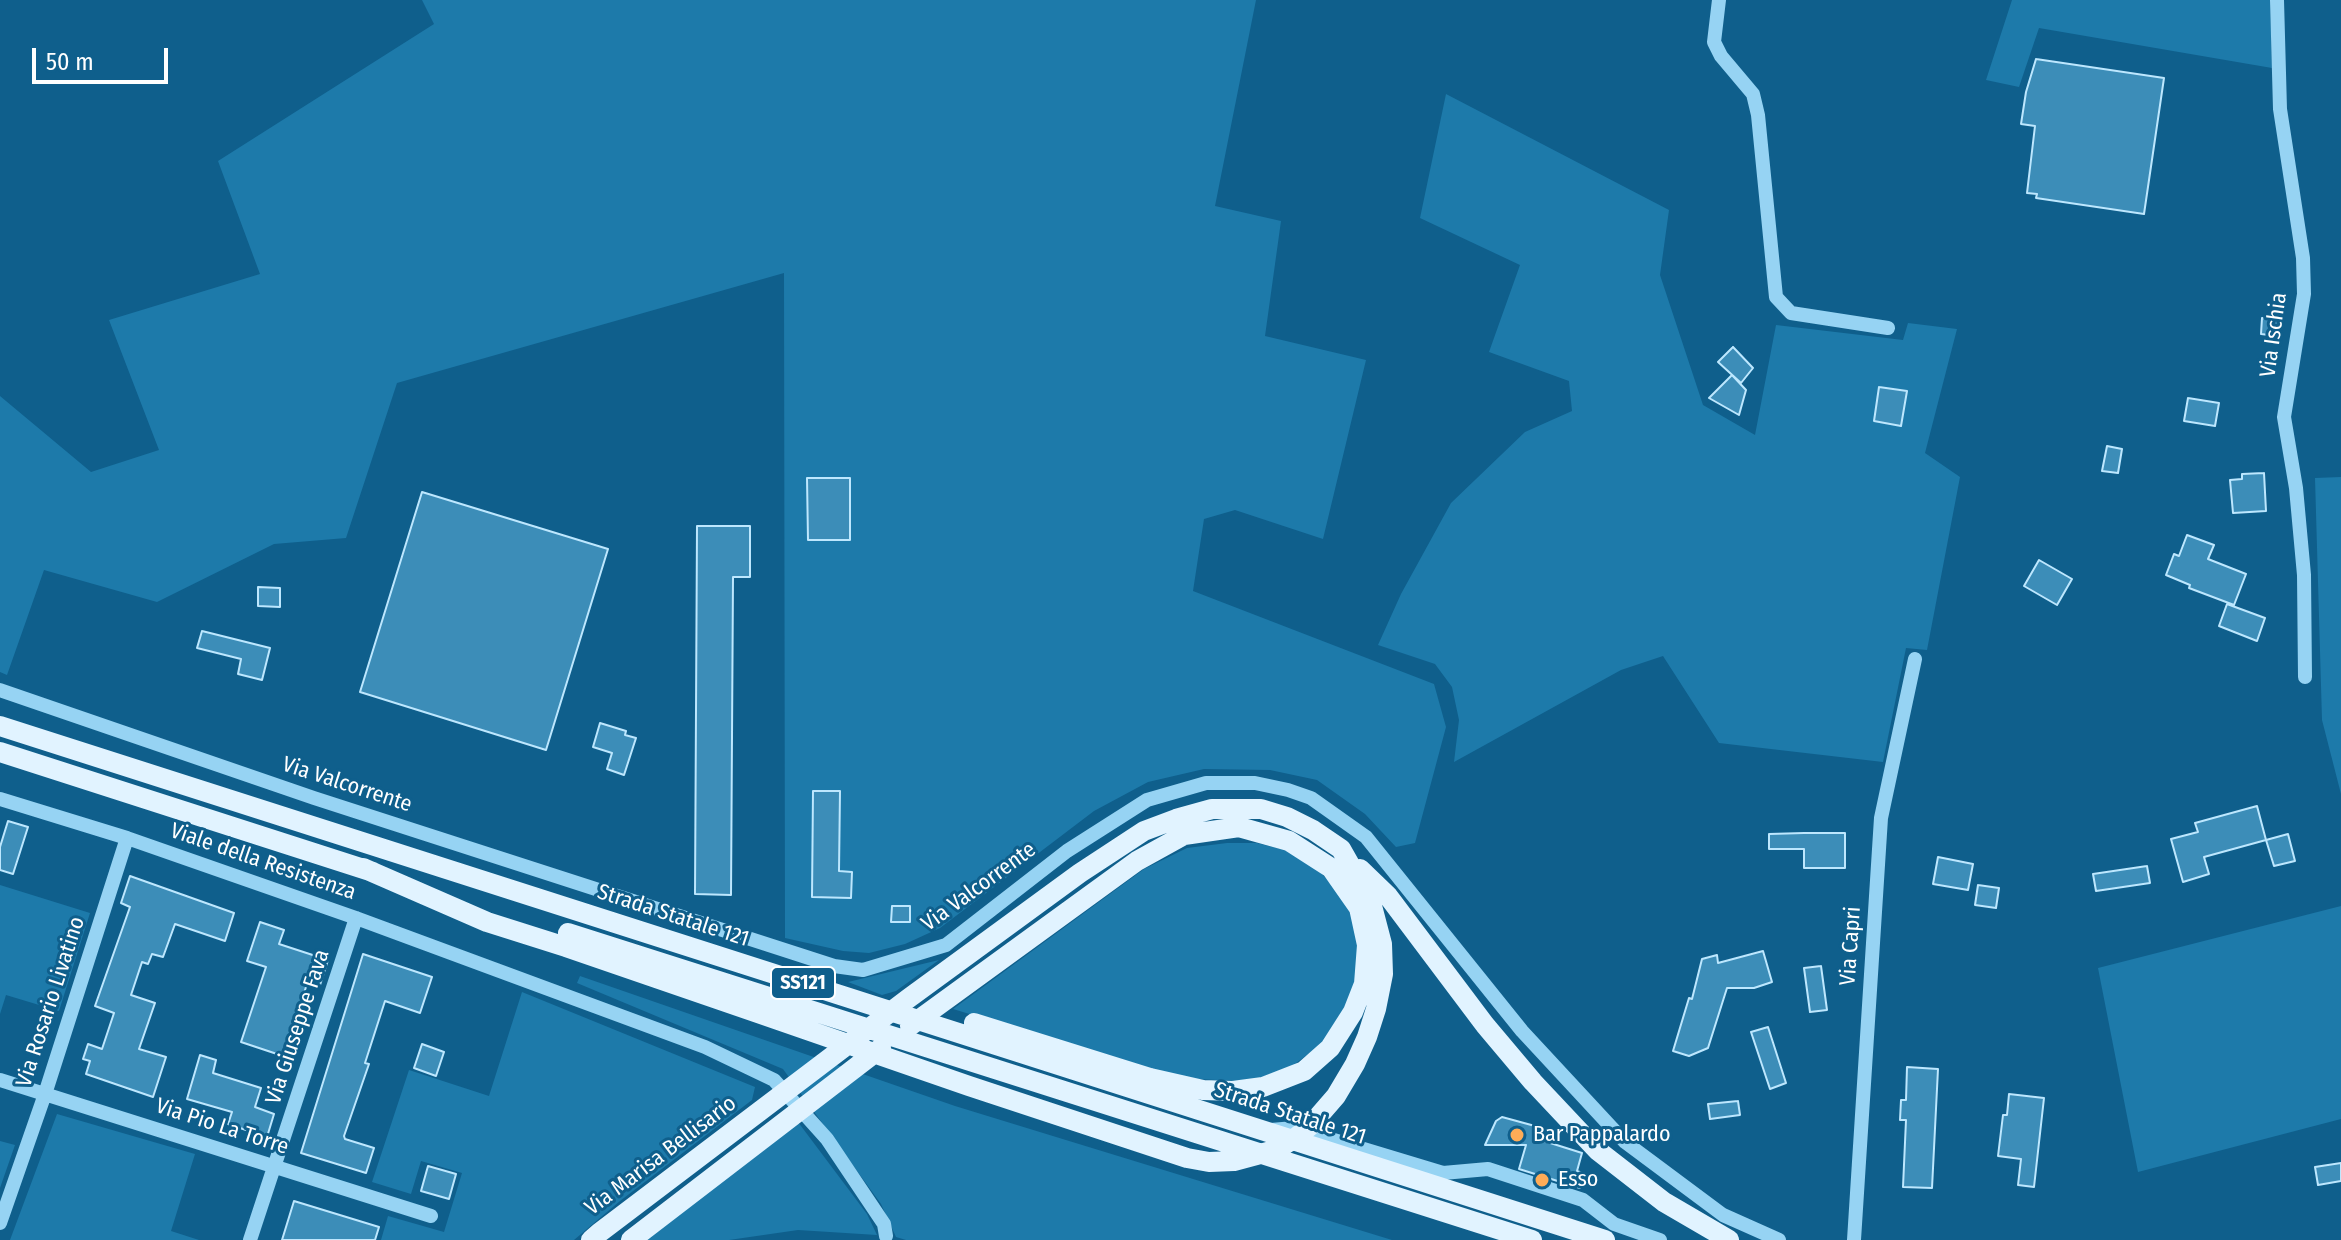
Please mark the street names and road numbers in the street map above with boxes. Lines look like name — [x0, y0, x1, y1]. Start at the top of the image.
street label: Via Ischia — [2255, 291, 2293, 379]
street label: Via Valcorrente — [279, 752, 415, 818]
street label: Viale della Resistenza — [167, 818, 359, 906]
street label: Via Valcorrente — [917, 837, 1041, 937]
street label: Strada Statale 121 — [594, 879, 752, 953]
street label: Via Capri — [1835, 905, 1867, 987]
street label: Via Rosario Livatino — [11, 914, 91, 1090]
street label: Via Giuseppe Fava — [261, 946, 335, 1108]
road number: SS121 — [771, 967, 835, 999]
street label: Strada Statale 121 — [1211, 1077, 1369, 1151]
street label: Via Marisa Bellisario — [580, 1091, 742, 1221]
street label: Via Pio La Torre — [152, 1093, 292, 1161]

